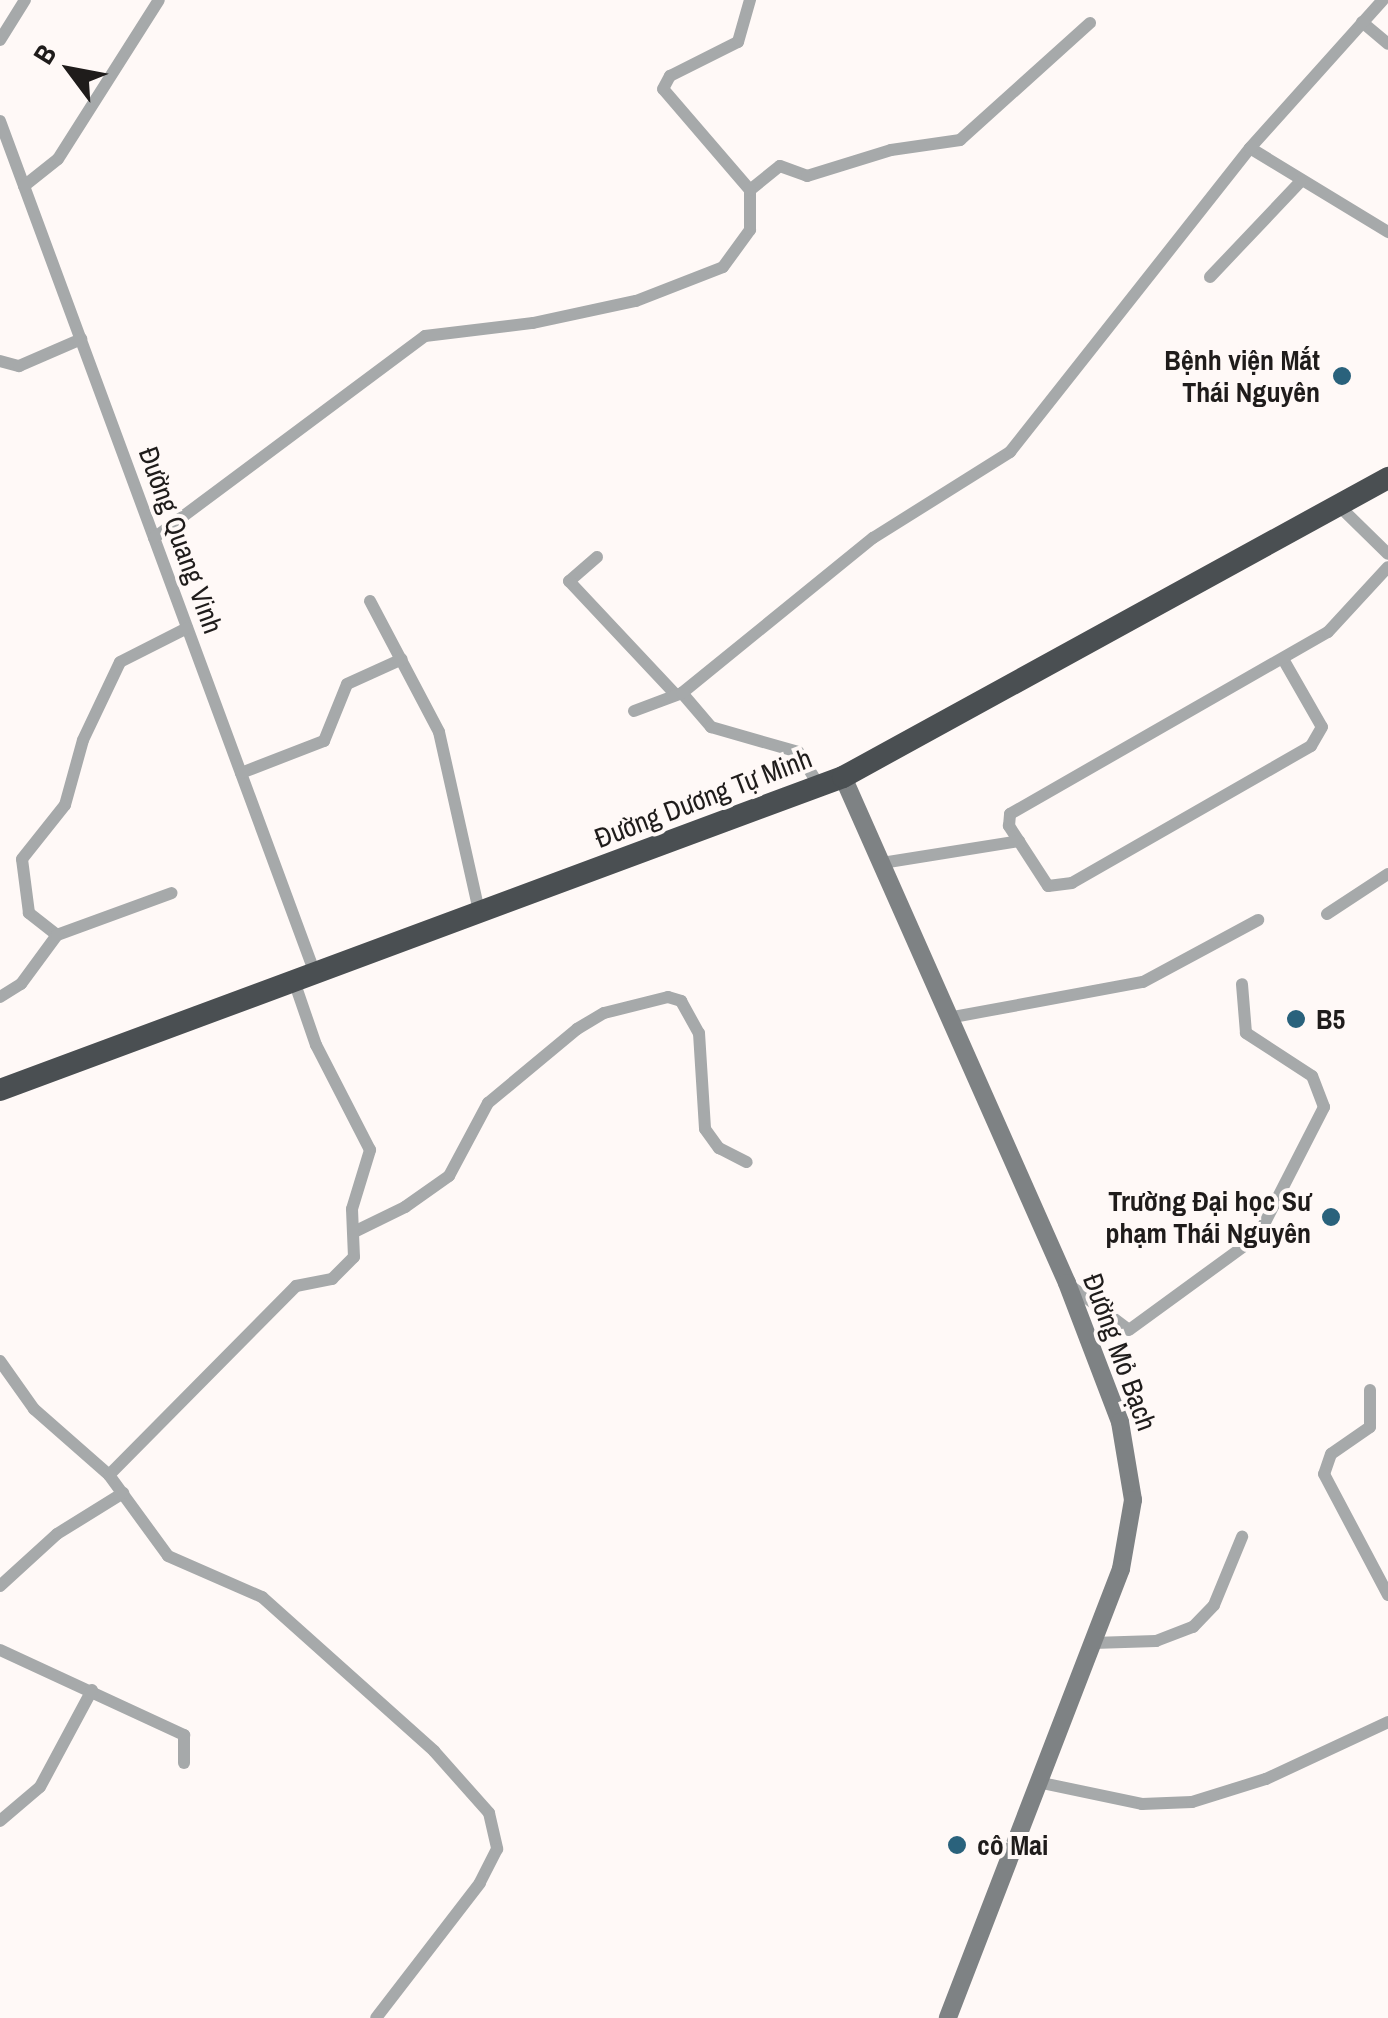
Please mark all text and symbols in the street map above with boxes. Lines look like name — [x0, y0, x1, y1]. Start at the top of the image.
north arrow — [20, 20, 120, 120]
text: B — [24, 37, 65, 71]
place label: Bệnh viện Mắt Thái Nguyên — [1164, 343, 1320, 409]
marker: Bệnh viện Mắt Thái Nguyên — [1329, 363, 1355, 389]
street label: Đường Quang Vinh — [132, 442, 230, 638]
street label: Đường Dương Tự Minh — [589, 741, 817, 855]
place label: B5 — [1316, 1002, 1345, 1036]
marker: B5 — [1285, 1008, 1307, 1030]
place label: Trường Đại học Sư phạm Thái Nguyên — [1106, 1184, 1311, 1250]
marker: Trường Đại học Sư phạm Thái Nguyên — [1320, 1206, 1342, 1228]
street label: Đường Mỏ Bạch — [1076, 1269, 1164, 1435]
place label: cô Mai — [977, 1828, 1048, 1862]
marker: cô Mai — [946, 1834, 968, 1856]

